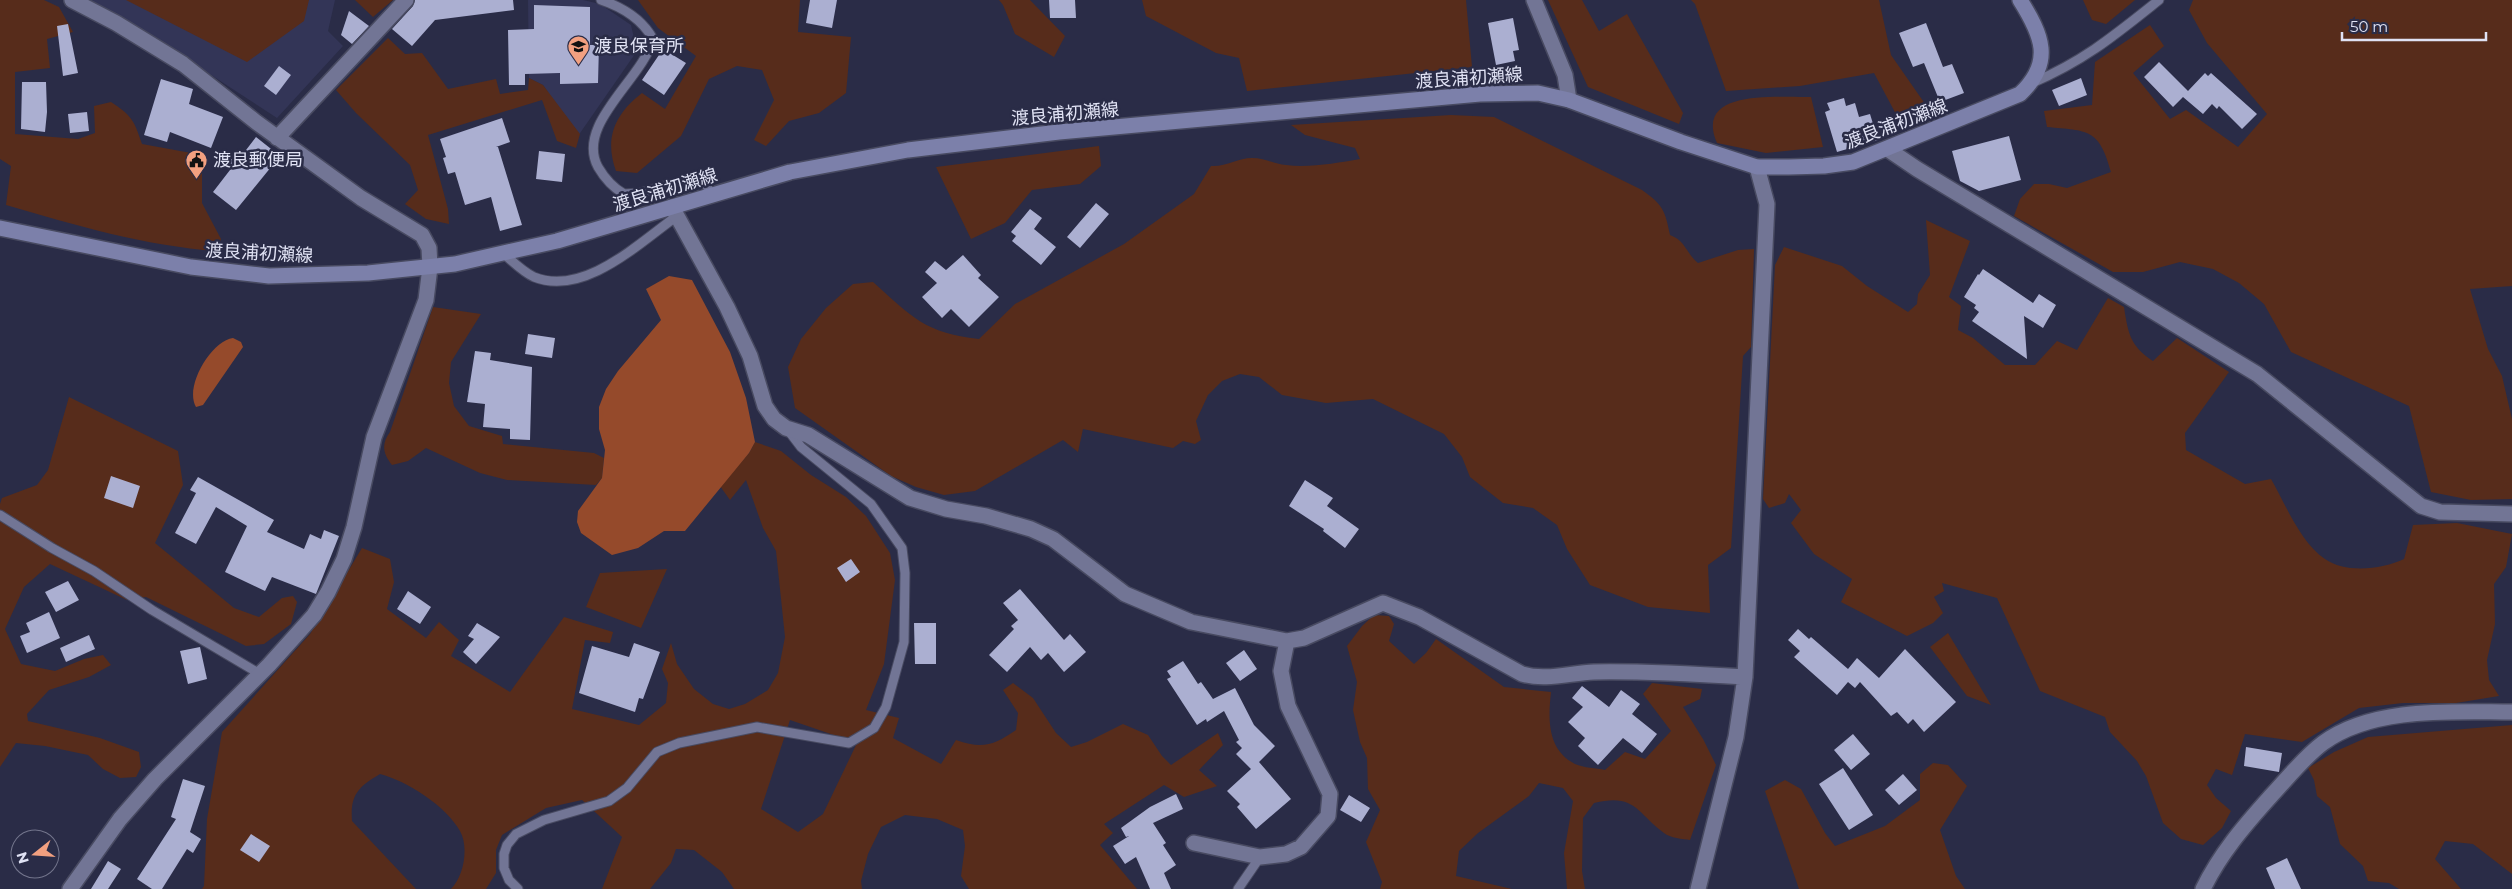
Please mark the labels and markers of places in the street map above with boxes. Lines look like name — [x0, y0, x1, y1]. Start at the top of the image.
school or university icon: 渡良保育所 — [566, 34, 590, 65]
place label: 渡良保育所 — [594, 35, 684, 57]
public building icon: 渡良郵便局 — [185, 148, 209, 179]
place label: 渡良郵便局 — [213, 149, 303, 171]

